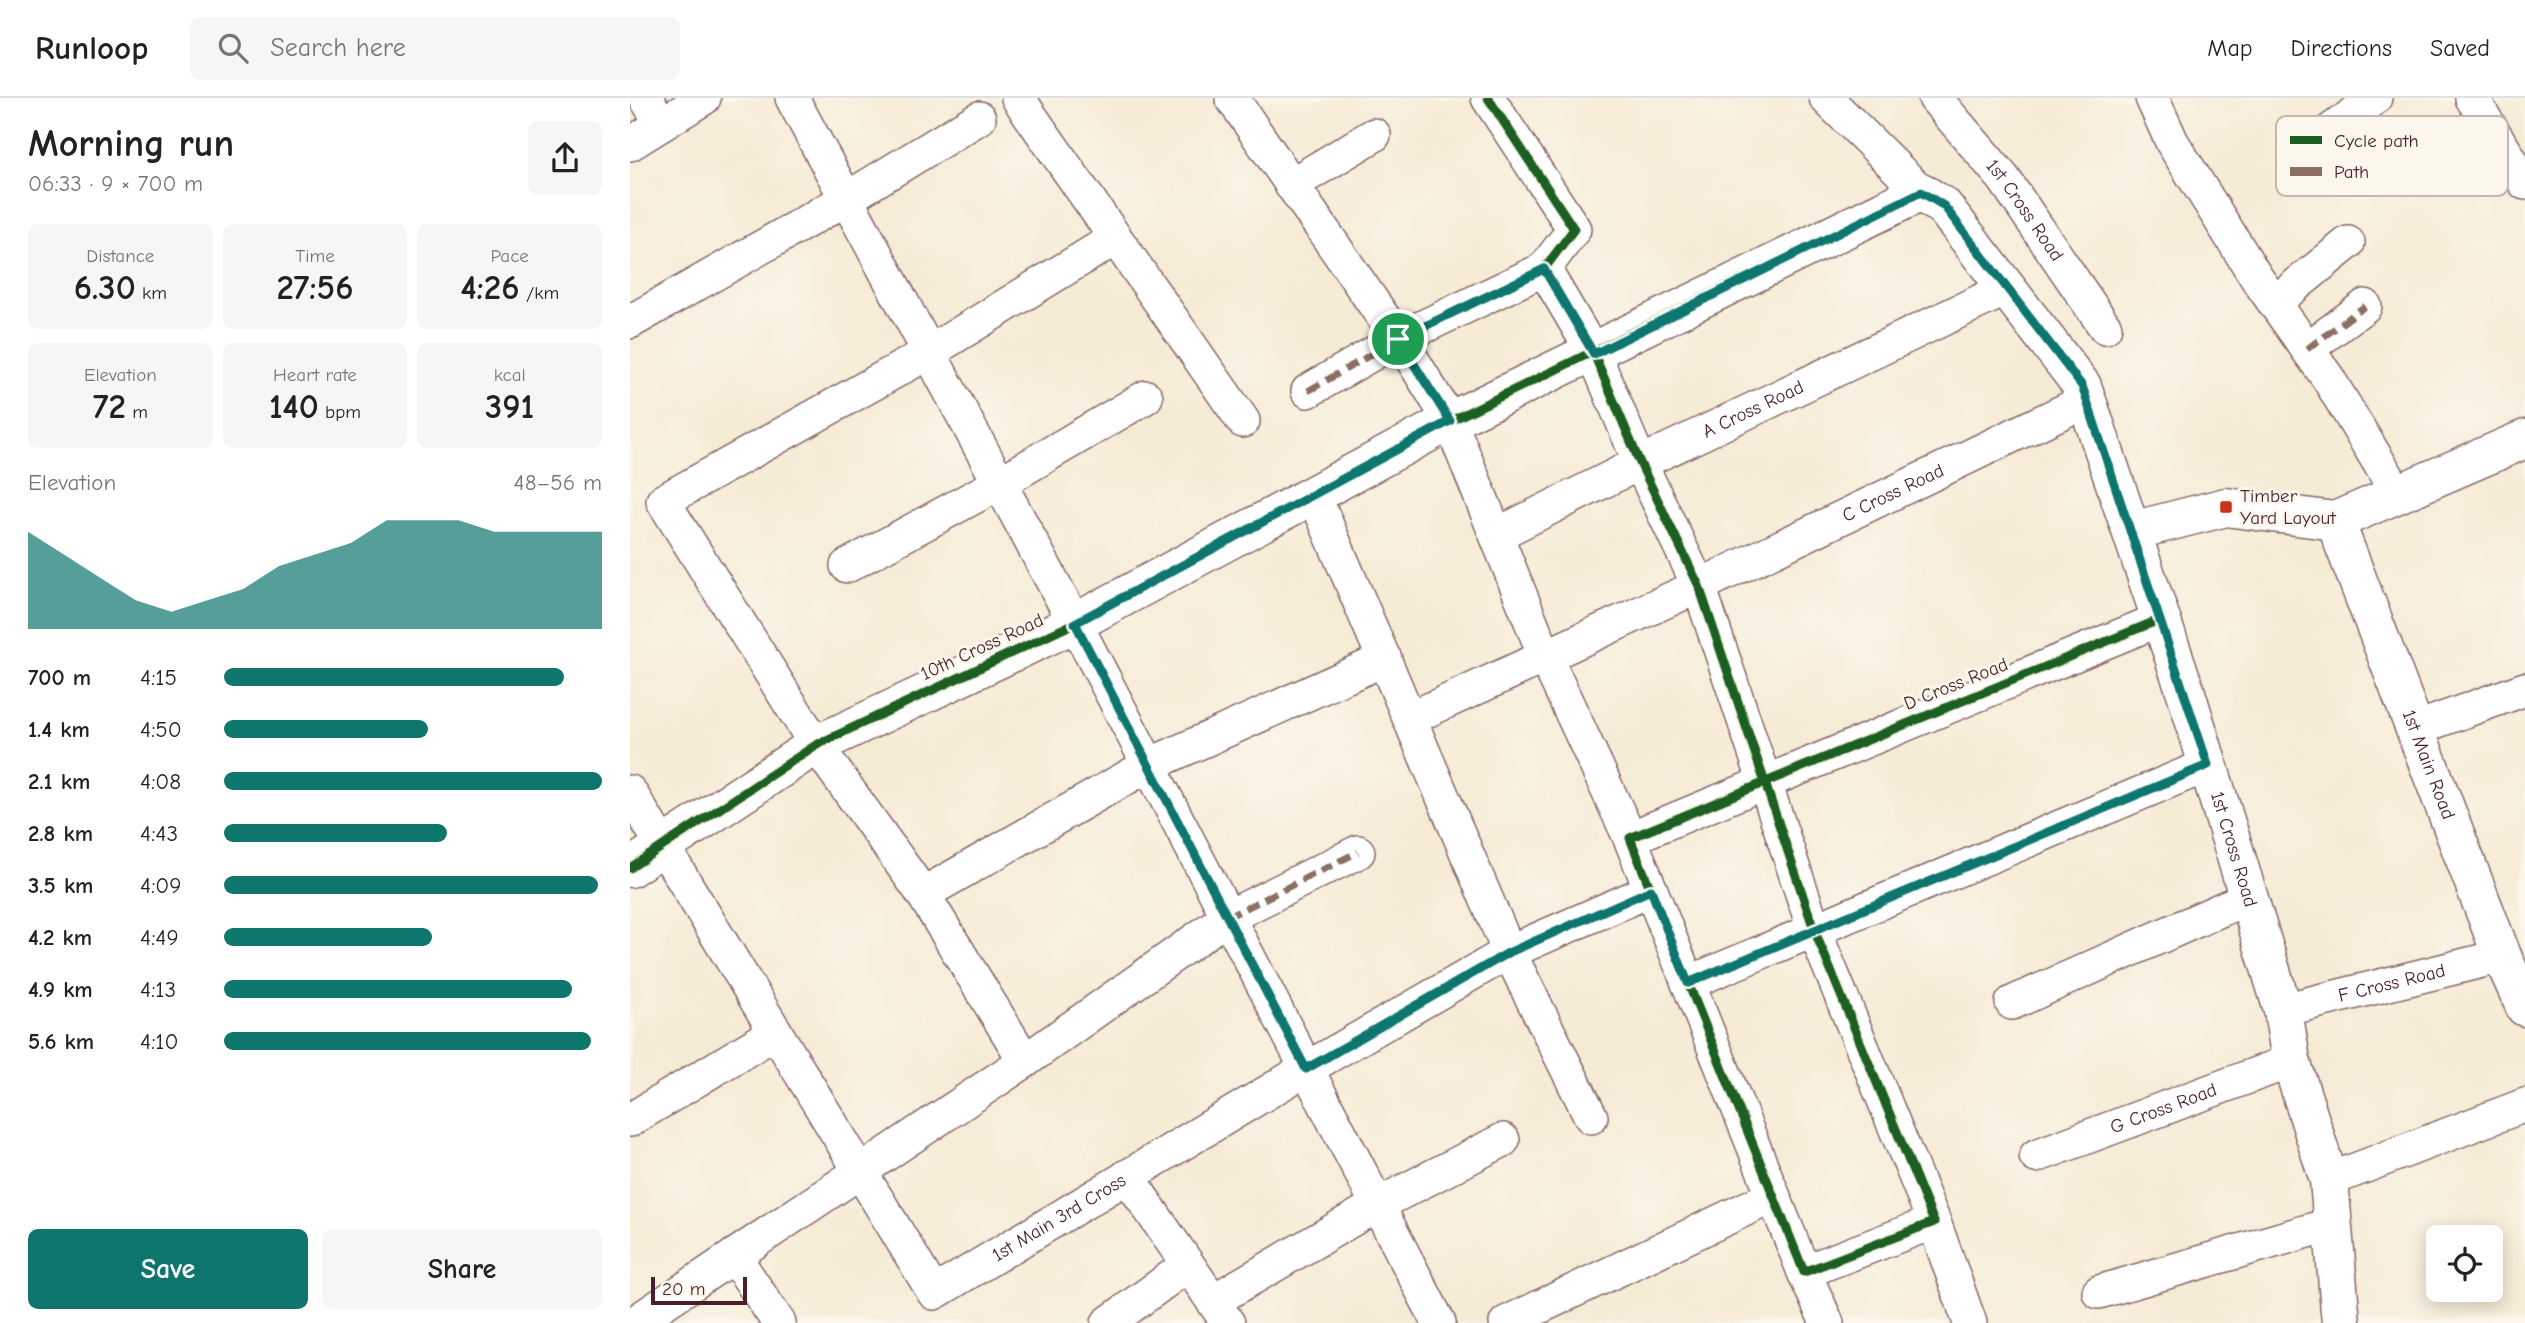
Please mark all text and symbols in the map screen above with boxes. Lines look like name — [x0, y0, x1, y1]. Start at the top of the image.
search box — [190, 17, 680, 80]
text: Runloop — [35, 29, 148, 67]
icon: search — [214, 29, 252, 67]
text: Search here — [270, 33, 406, 63]
text: Map — [2207, 34, 2253, 62]
text: Directions — [2291, 34, 2392, 62]
text: Saved — [2430, 34, 2490, 62]
legend — [2276, 116, 2508, 196]
button: share — [528, 121, 602, 195]
text: Morning run — [28, 122, 234, 166]
text: Cycle path — [2334, 130, 2419, 152]
street label: 1st Cross Road — [1981, 155, 2068, 266]
text: Path — [2334, 161, 2369, 183]
text: 06:33 · 9 × 700 m — [28, 170, 203, 197]
text: Distance — [86, 245, 154, 267]
text: Time — [295, 245, 335, 267]
text: Pace — [491, 245, 529, 267]
text: 6.30 — [74, 267, 136, 308]
text: 27:56 — [277, 267, 353, 308]
text: 4:26 — [460, 267, 520, 308]
text: km — [136, 282, 167, 304]
text: /km — [520, 282, 559, 304]
pin — [1368, 309, 1428, 369]
icon: arrive — [1379, 320, 1417, 358]
text: Elevation — [84, 364, 157, 386]
text: Heart rate — [273, 364, 357, 386]
text: kcal — [494, 364, 526, 386]
street label: A Cross Road — [1699, 376, 1807, 443]
text: 72 — [93, 386, 126, 427]
text: 140 — [269, 386, 319, 427]
text: 391 — [485, 386, 534, 427]
text: m — [126, 401, 148, 423]
text: bpm — [319, 401, 361, 423]
street label: C Cross Road — [1839, 459, 1947, 527]
text: Elevation — [28, 469, 116, 496]
text: 48–56 m — [514, 469, 602, 496]
place label: Timber Yard Layout — [2240, 485, 2336, 529]
marker: Timber Yard Layout — [2218, 499, 2234, 515]
street label: 10th Cross Road — [917, 609, 1047, 685]
street label: D Cross Road — [1901, 653, 2011, 715]
text: 700 m — [28, 664, 91, 691]
text: 4:15 — [140, 664, 177, 691]
street label: 1st Main Road — [2398, 707, 2459, 822]
text: 1.4 km — [28, 716, 90, 743]
text: 4:50 — [140, 716, 182, 743]
text: 2.1 km — [28, 768, 90, 795]
text: 4:08 — [140, 768, 181, 795]
street label: 1st Cross Road — [2206, 789, 2262, 910]
text: 2.8 km — [28, 820, 93, 847]
text: 4:43 — [140, 820, 178, 847]
text: 3.5 km — [28, 872, 93, 899]
text: 4:09 — [140, 872, 182, 899]
text: 4.2 km — [28, 924, 92, 951]
text: 4:49 — [140, 924, 179, 951]
street label: F Cross Road — [2336, 959, 2447, 1007]
text: 4.9 km — [28, 976, 93, 1003]
text: 4:13 — [140, 976, 176, 1003]
text: 5.6 km — [28, 1028, 94, 1055]
text: 4:10 — [140, 1028, 178, 1055]
street label: G Cross Road — [2107, 1079, 2220, 1138]
street label: 1st Main 3rd Cross — [988, 1169, 1130, 1266]
map controls — [2426, 1225, 2503, 1302]
button: locate — [2426, 1225, 2503, 1302]
button: Save — [28, 1229, 308, 1309]
button: Share — [322, 1229, 602, 1309]
scale bar — [651, 1274, 747, 1306]
text: 20 m — [662, 1278, 706, 1300]

